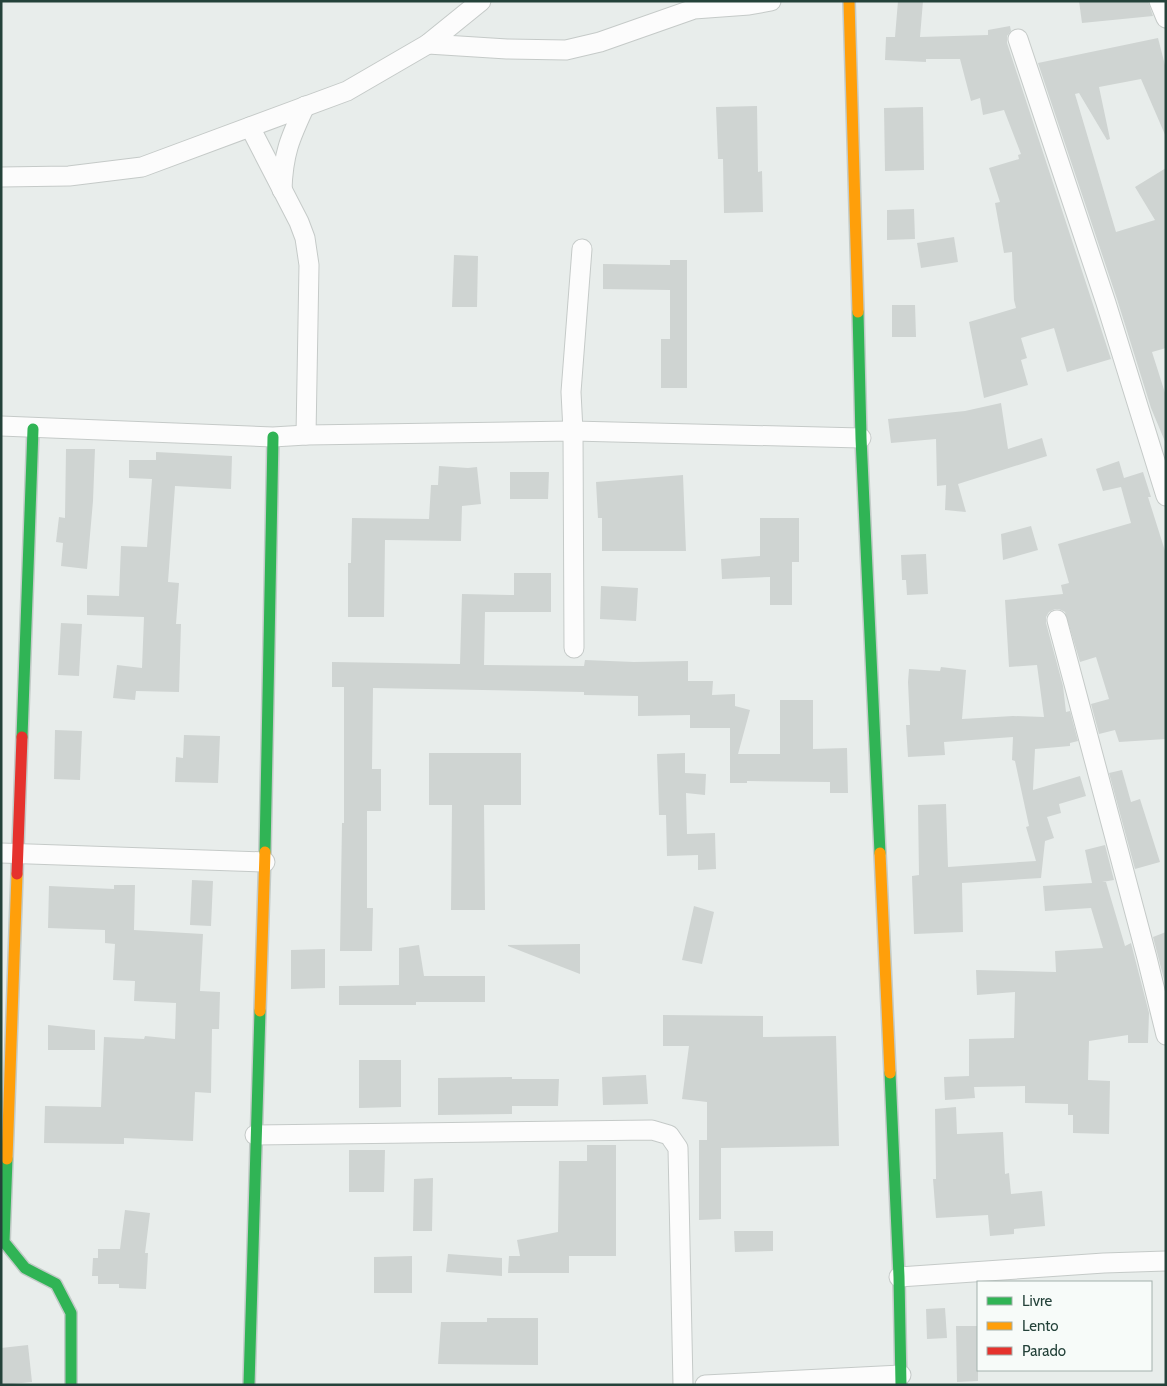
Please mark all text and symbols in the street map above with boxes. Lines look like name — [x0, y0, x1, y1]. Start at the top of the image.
legend — [977, 1281, 1152, 1371]
text: Livre — [1022, 1292, 1053, 1310]
text: Lento — [1022, 1317, 1059, 1335]
text: Parado — [1022, 1342, 1066, 1360]

